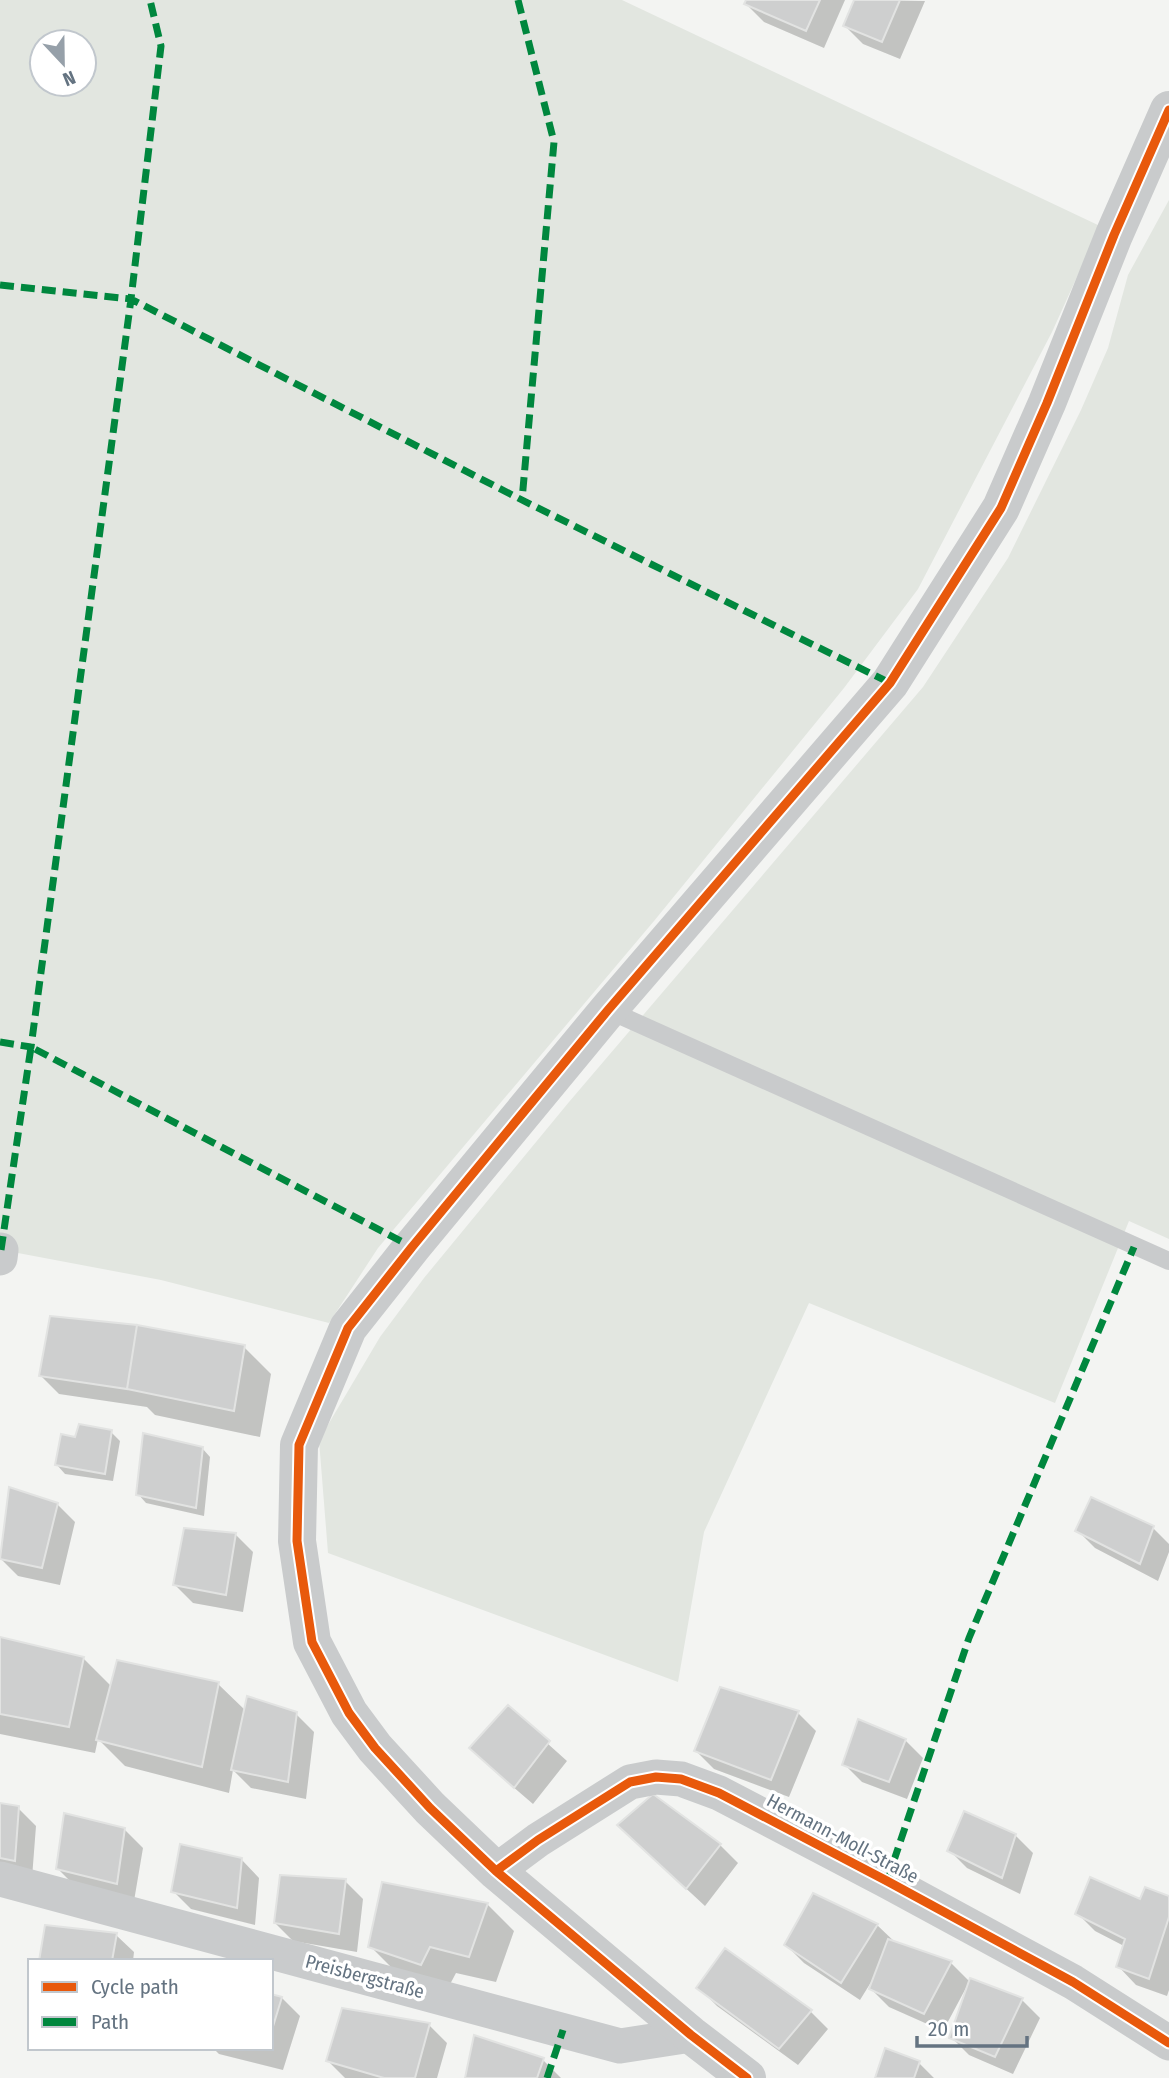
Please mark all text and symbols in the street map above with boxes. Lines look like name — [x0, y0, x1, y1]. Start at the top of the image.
north arrow — [28, 28, 98, 98]
text: N — [60, 66, 79, 91]
street label: Hermann-Moll-Straße — [763, 1789, 923, 1888]
street label: Preisbergstraße — [303, 1950, 427, 2003]
legend — [28, 1959, 273, 2050]
text: Cycle path — [91, 1974, 179, 2000]
scale bar — [917, 2004, 1027, 2048]
text: Path — [91, 2009, 129, 2035]
text: 20 m — [928, 2016, 969, 2042]

